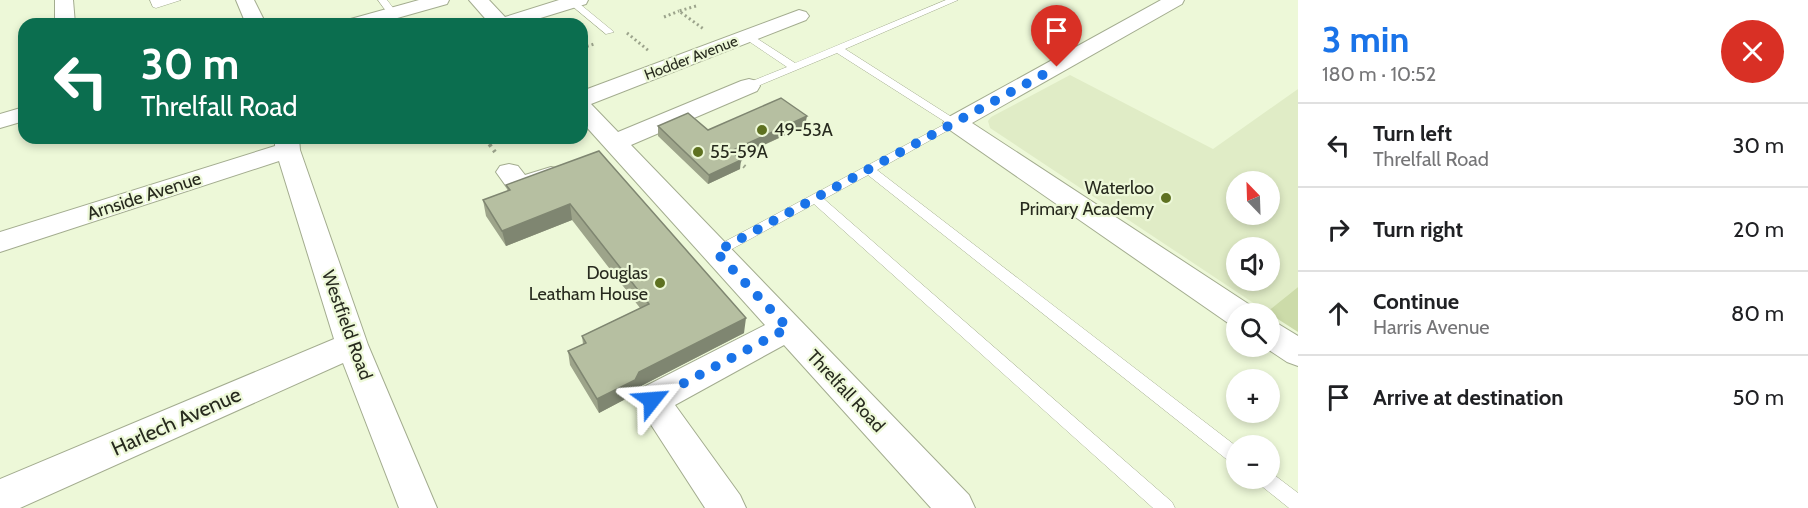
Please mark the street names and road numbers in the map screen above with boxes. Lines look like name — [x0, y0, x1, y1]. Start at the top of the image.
street label: Hodder Avenue — [642, 32, 741, 84]
street label: Arnside Avenue — [84, 167, 204, 225]
street label: Westfield Road — [317, 267, 377, 383]
street label: Threlfall Road — [802, 345, 890, 437]
street label: Harlech Avenue — [107, 381, 245, 461]

